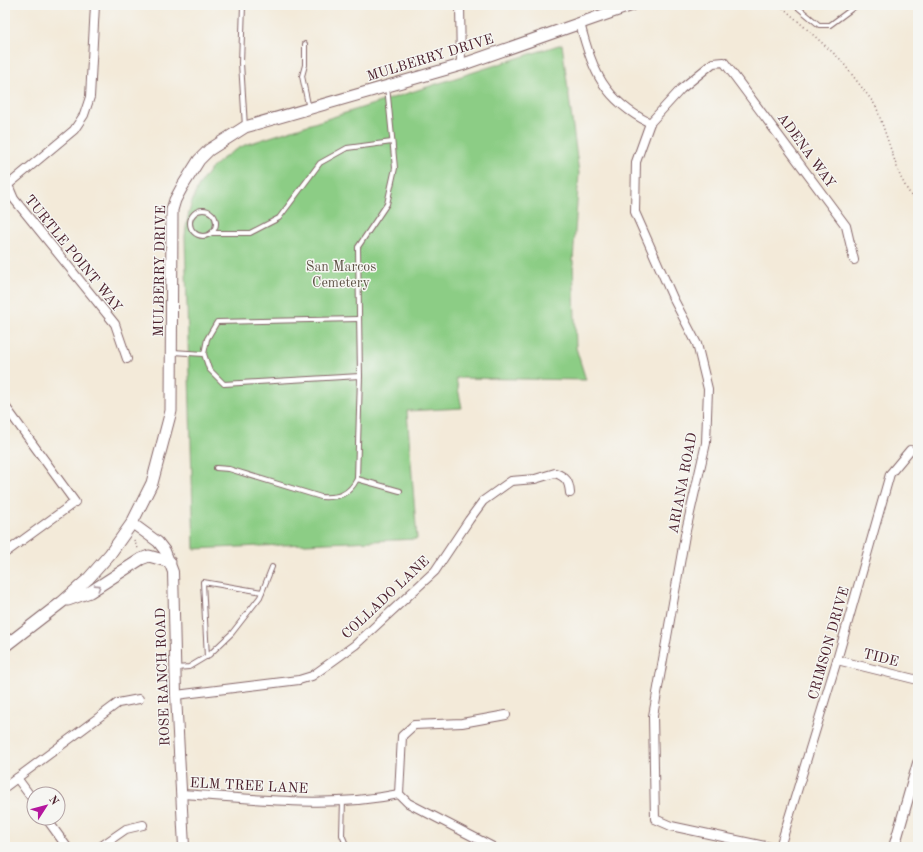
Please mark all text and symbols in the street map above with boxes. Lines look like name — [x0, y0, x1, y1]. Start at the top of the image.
street label: MULBERRY DRIVE — [365, 32, 495, 84]
street label: ADENA WAY — [775, 111, 838, 190]
street label: TURTLE POINT WAY — [22, 193, 124, 315]
street label: MULBERRY DRIVE — [152, 205, 168, 337]
park label: San Marcos Cemetery — [306, 260, 376, 290]
street label: ARIANA ROAD — [666, 431, 700, 535]
street label: COLLADO LANE — [339, 554, 432, 642]
one-way arrow — [94, 584, 101, 592]
street label: CRIMSON DRIVE — [806, 585, 852, 701]
street label: ROSE RANCH ROAD — [154, 607, 172, 746]
street label: TIDE — [862, 647, 900, 669]
street label: ELM TREE LANE — [189, 776, 308, 796]
north arrow — [26, 786, 66, 826]
text: N — [46, 794, 60, 808]

